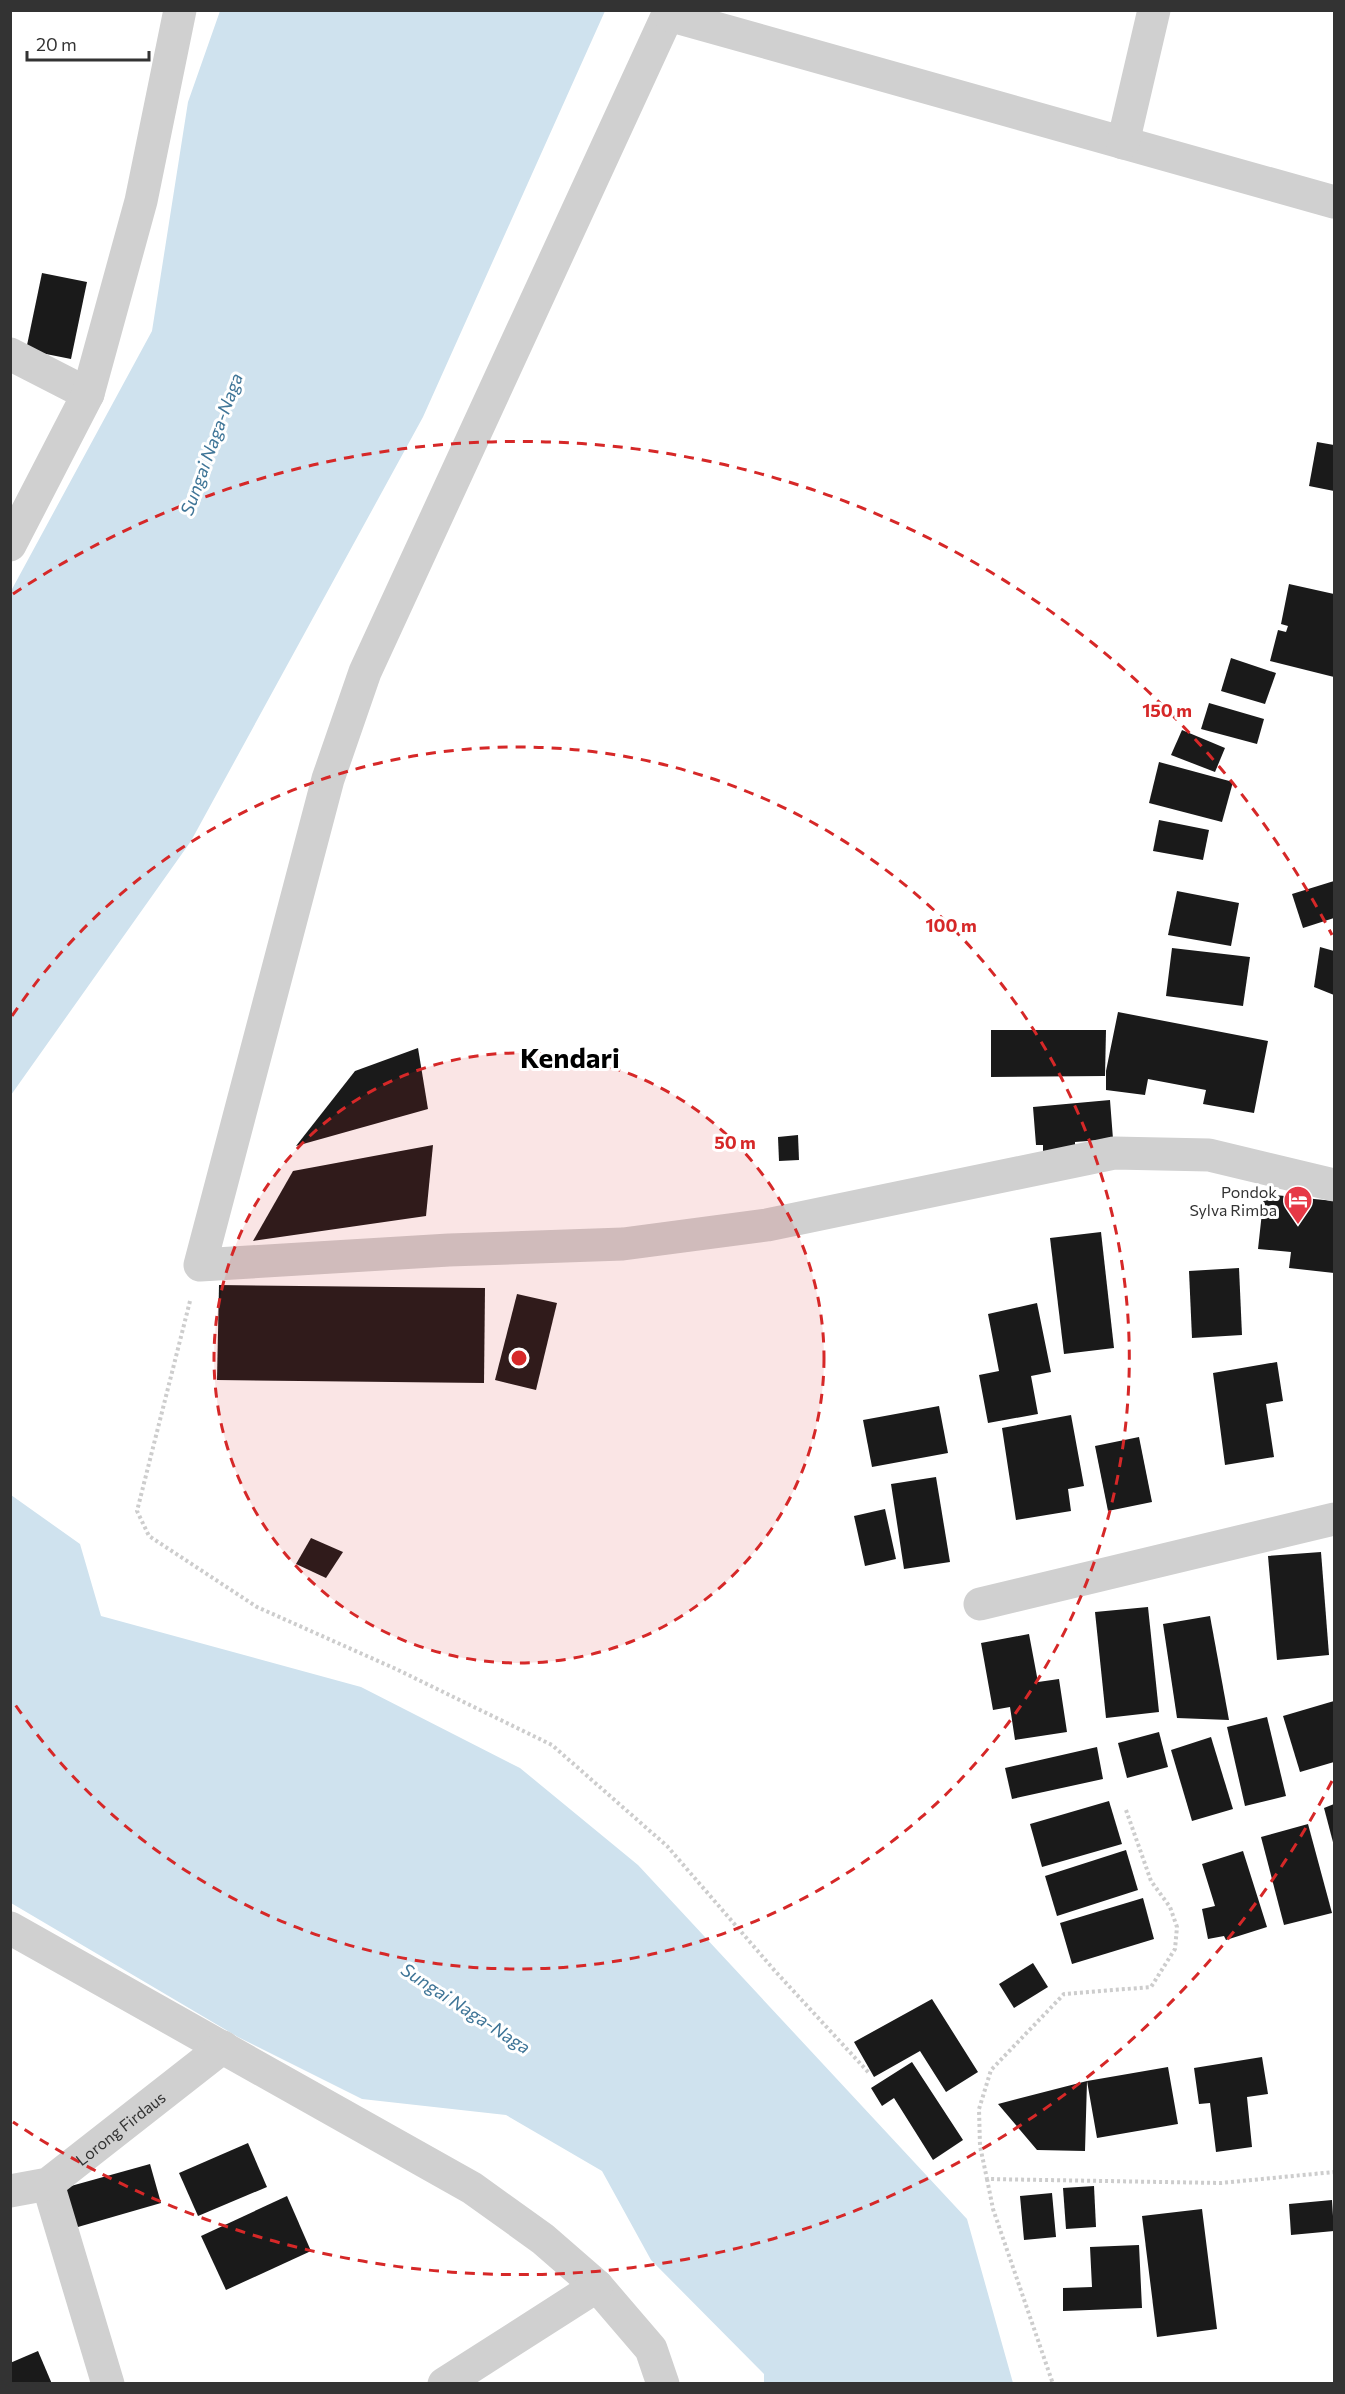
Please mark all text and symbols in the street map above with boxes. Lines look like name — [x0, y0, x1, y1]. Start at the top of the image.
scale bar — [27, 24, 148, 62]
text: 20 m — [36, 33, 77, 55]
water label: Sungai Naga-Naga — [175, 370, 247, 518]
text: 150 m — [1142, 699, 1192, 721]
text: 100 m — [925, 914, 977, 936]
district label: Kendari — [520, 1040, 620, 1074]
text: 50 m — [714, 1131, 756, 1153]
place label: Pondok Sylva Rimba — [1190, 1182, 1277, 1219]
hotel icon: Pondok Sylva Rimba — [1282, 1184, 1314, 1226]
centre of rings — [509, 1348, 529, 1368]
water label: Sungai Naga-Naga — [397, 1958, 535, 2058]
street label: Lorong Firdaus — [71, 2087, 169, 2169]

